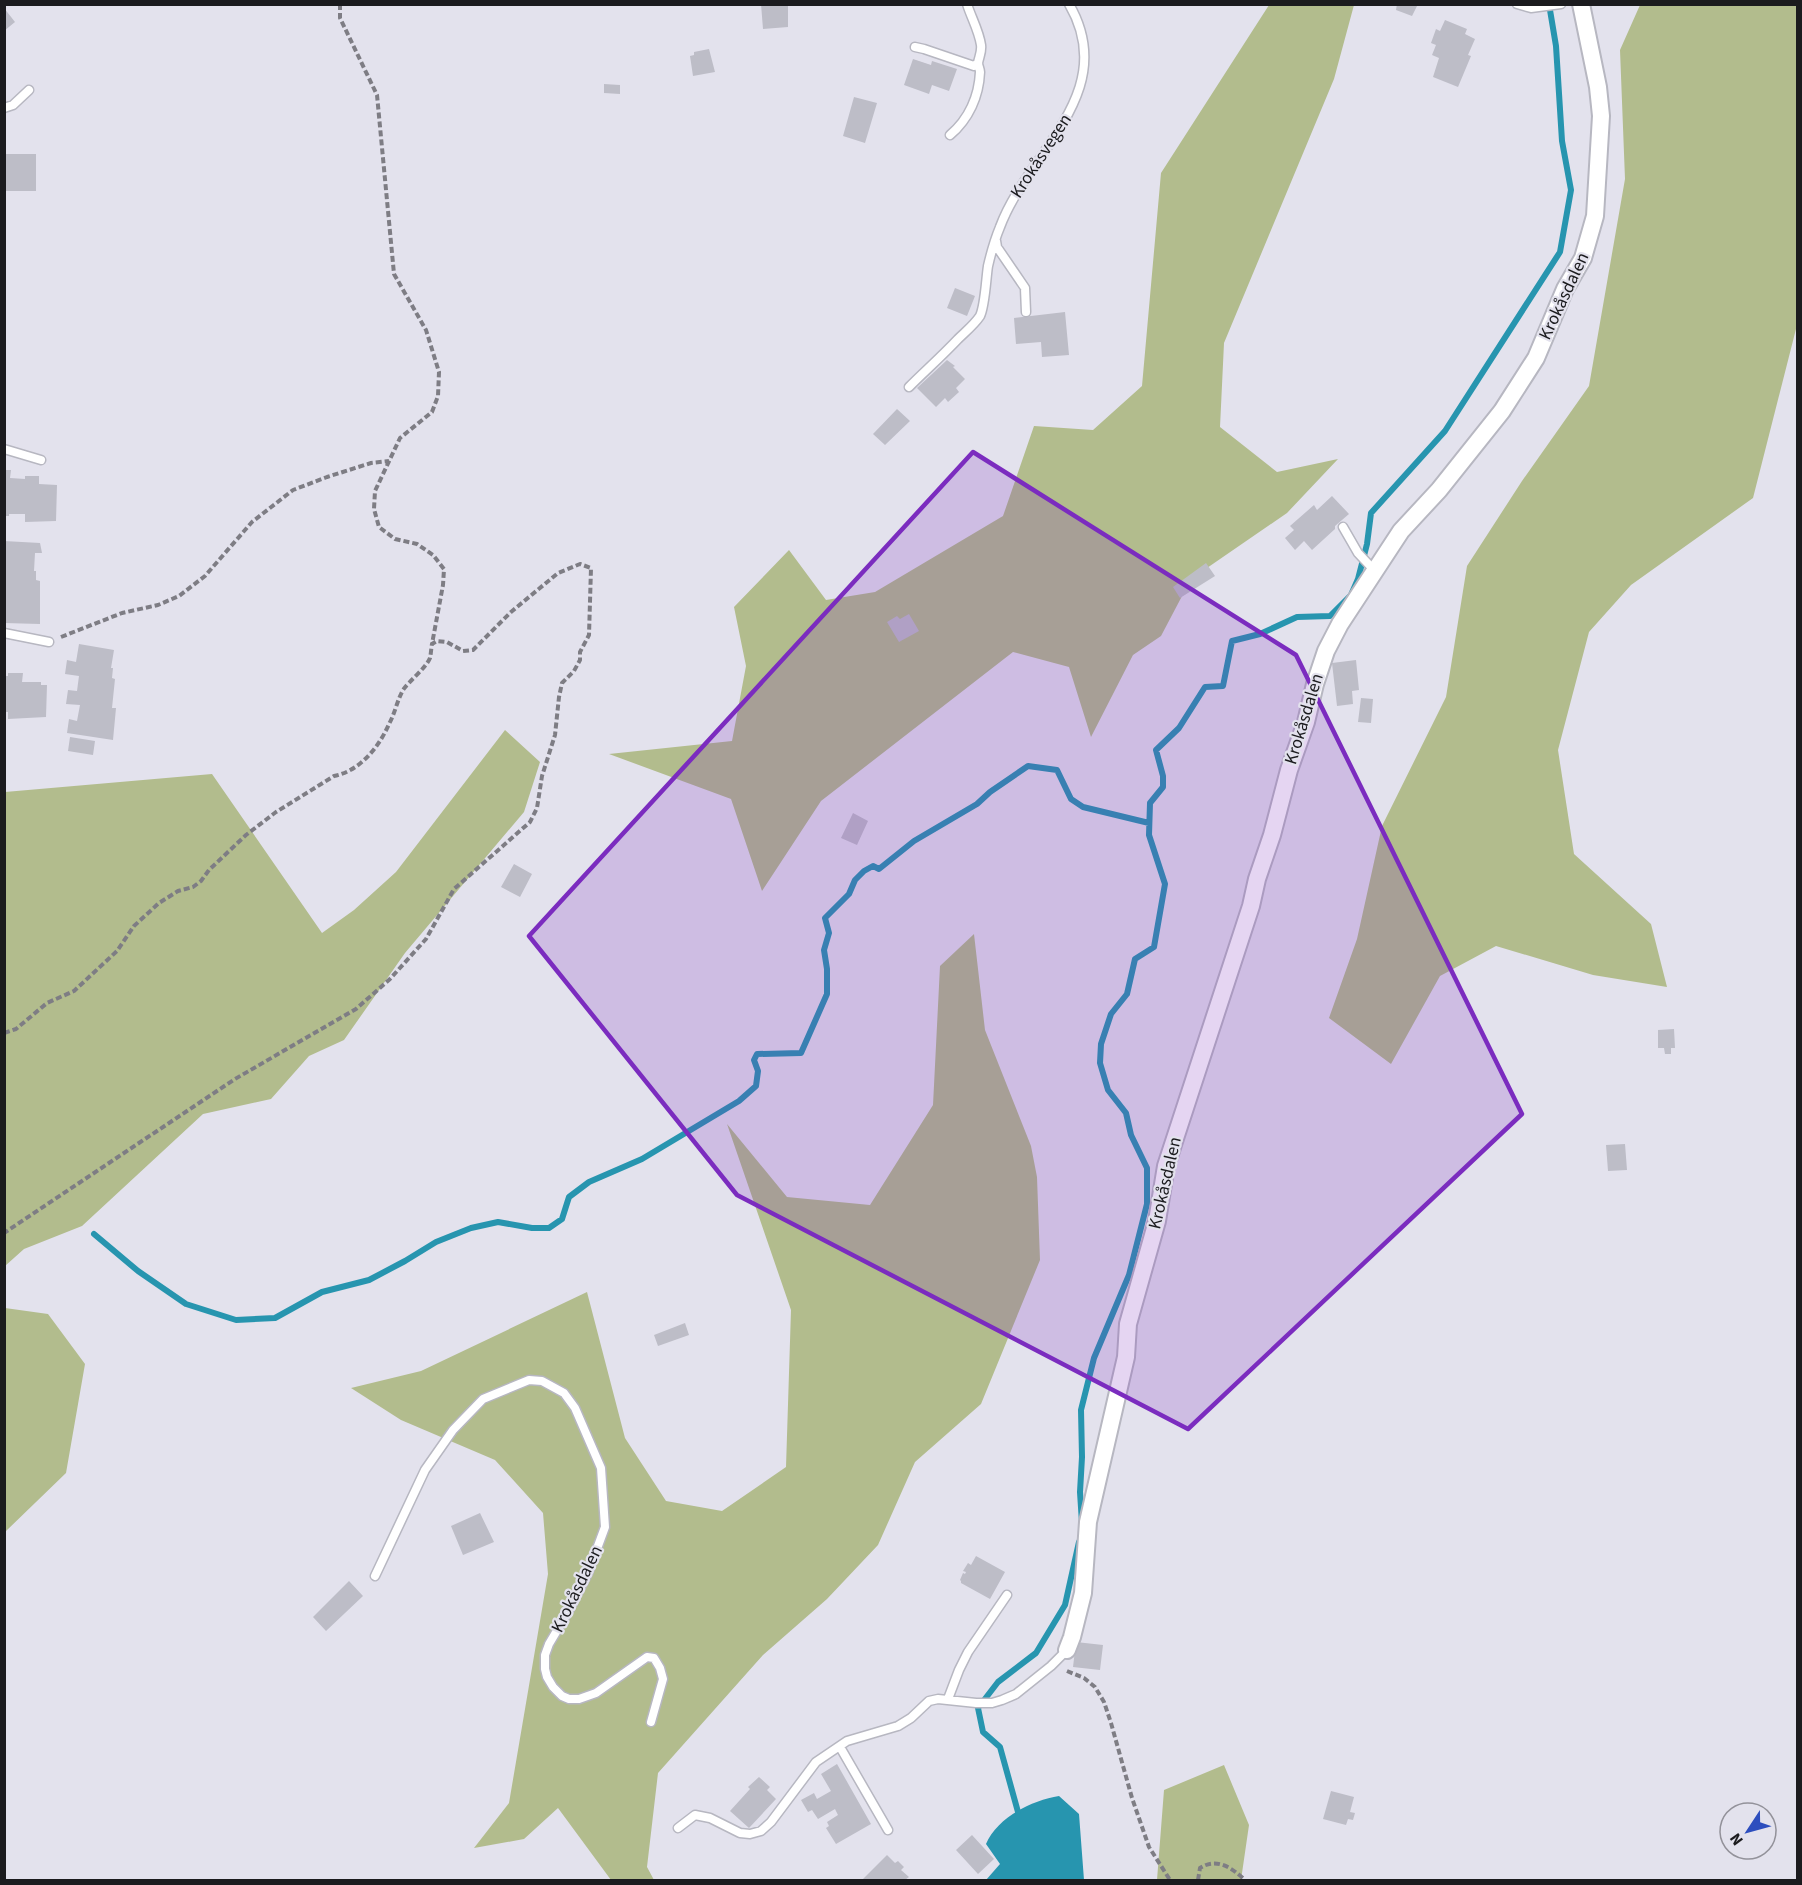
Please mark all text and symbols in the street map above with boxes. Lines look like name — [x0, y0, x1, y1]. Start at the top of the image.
street label: Krokåsvegen — [1004, 109, 1078, 203]
street label: Krokåsdalen — [1533, 248, 1595, 344]
street label: Krokåsdalen — [1278, 670, 1330, 768]
street label: Krokåsdalen — [1142, 1134, 1188, 1232]
street label: Krokåsdalen — [545, 1541, 609, 1637]
north arrow — [1718, 1801, 1778, 1861]
text: N — [1725, 1828, 1749, 1850]

